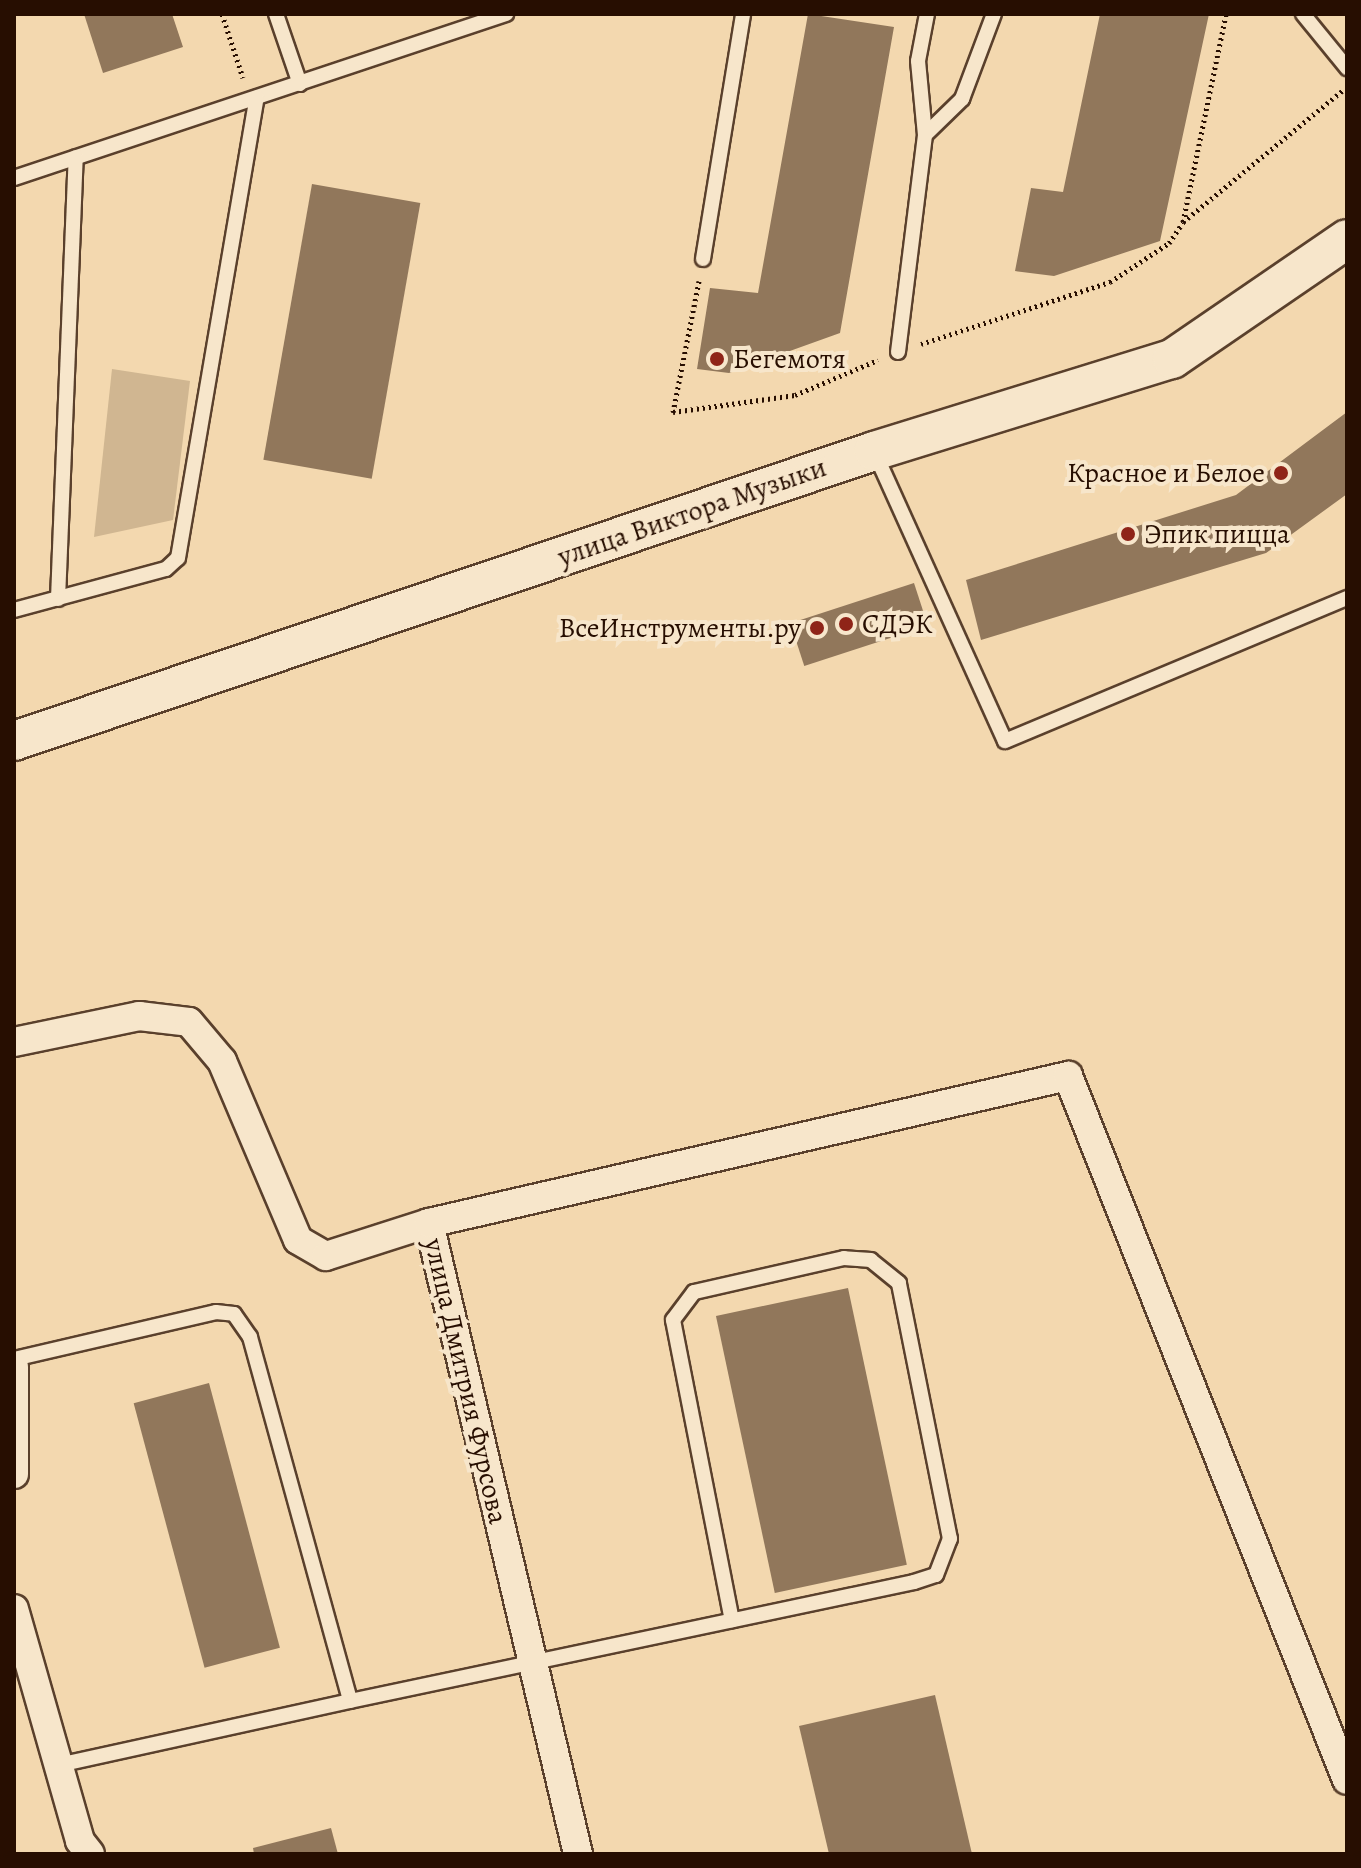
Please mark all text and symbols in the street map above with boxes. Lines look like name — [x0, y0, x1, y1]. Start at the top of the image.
place label: Бегемотя — [733, 342, 846, 376]
marker: Бегемотя — [708, 350, 726, 368]
street label: улица Виктора Музыки — [553, 450, 831, 574]
place label: Красное и Белое — [1067, 456, 1265, 490]
marker: Красное и Белое — [1272, 464, 1290, 482]
place label: Эпик пицца — [1144, 517, 1290, 551]
marker: Эпик пицца — [1119, 525, 1137, 543]
place label: СДЭК — [862, 607, 933, 641]
place label: ВсеИнструменты.ру — [559, 611, 801, 645]
marker: СДЭК — [837, 615, 855, 633]
marker: ВсеИнструменты.ру — [808, 619, 826, 637]
street label: улица Дмитрия Фурсова — [417, 1235, 515, 1527]

